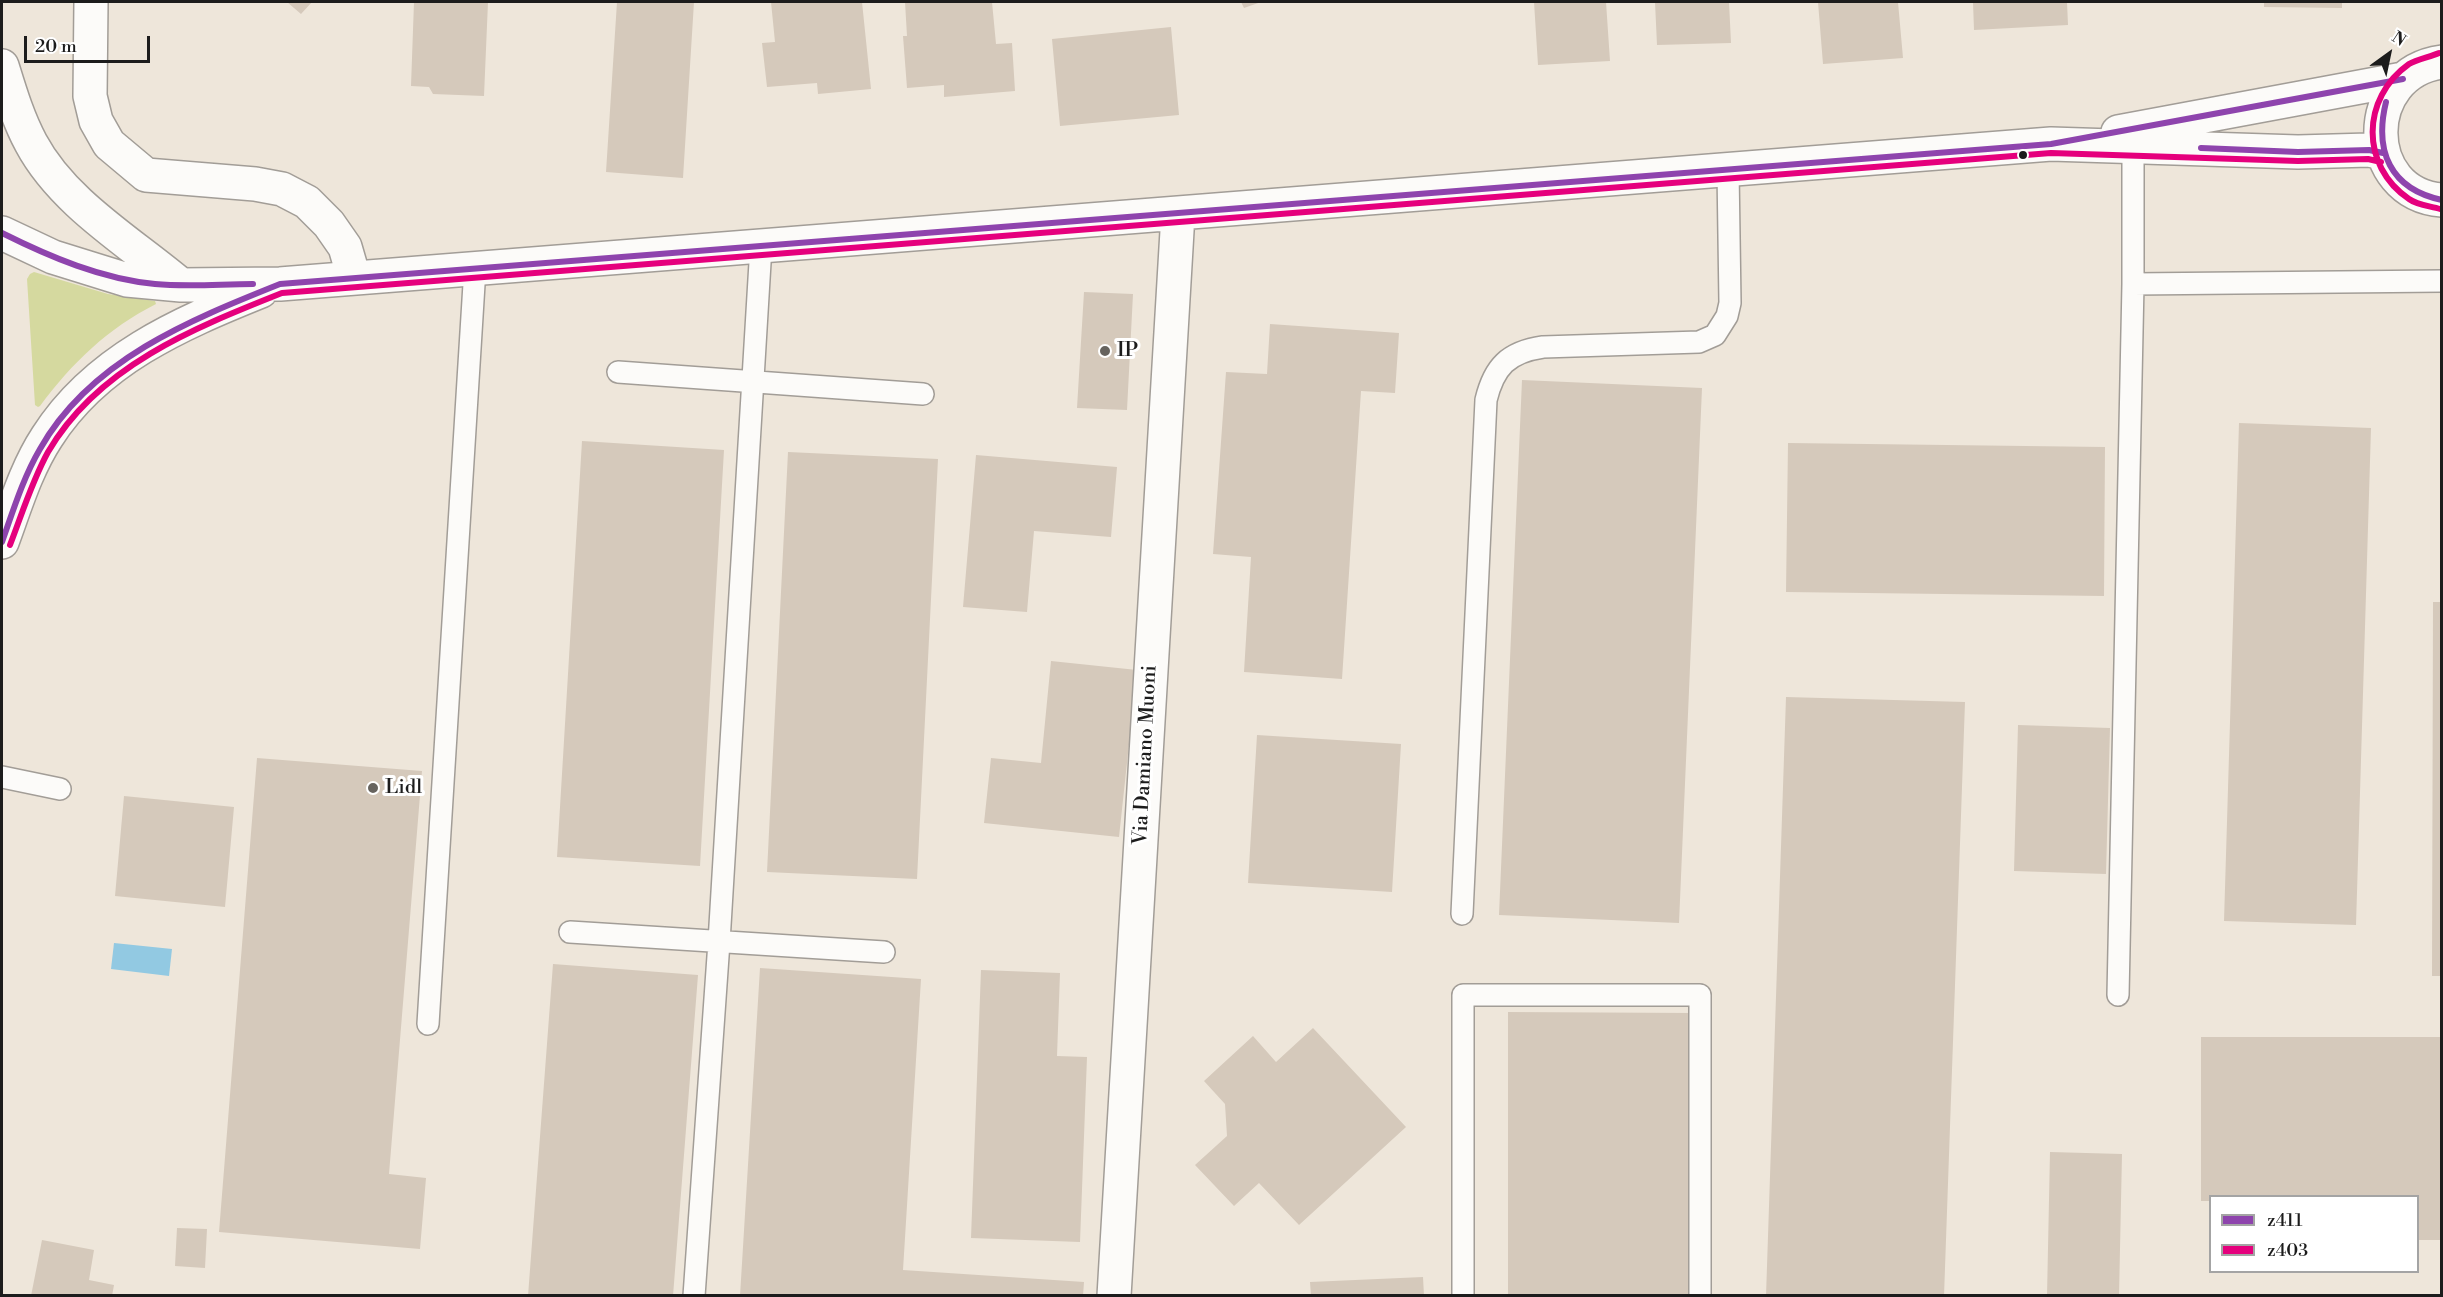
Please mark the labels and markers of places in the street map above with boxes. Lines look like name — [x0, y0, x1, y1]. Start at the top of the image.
unlabelled marker — [2017, 149, 2029, 161]
place label: IP — [1117, 339, 1138, 363]
marker: IP — [1098, 344, 1112, 358]
place label: Lidl — [385, 776, 422, 800]
marker: Lidl — [366, 781, 380, 795]

